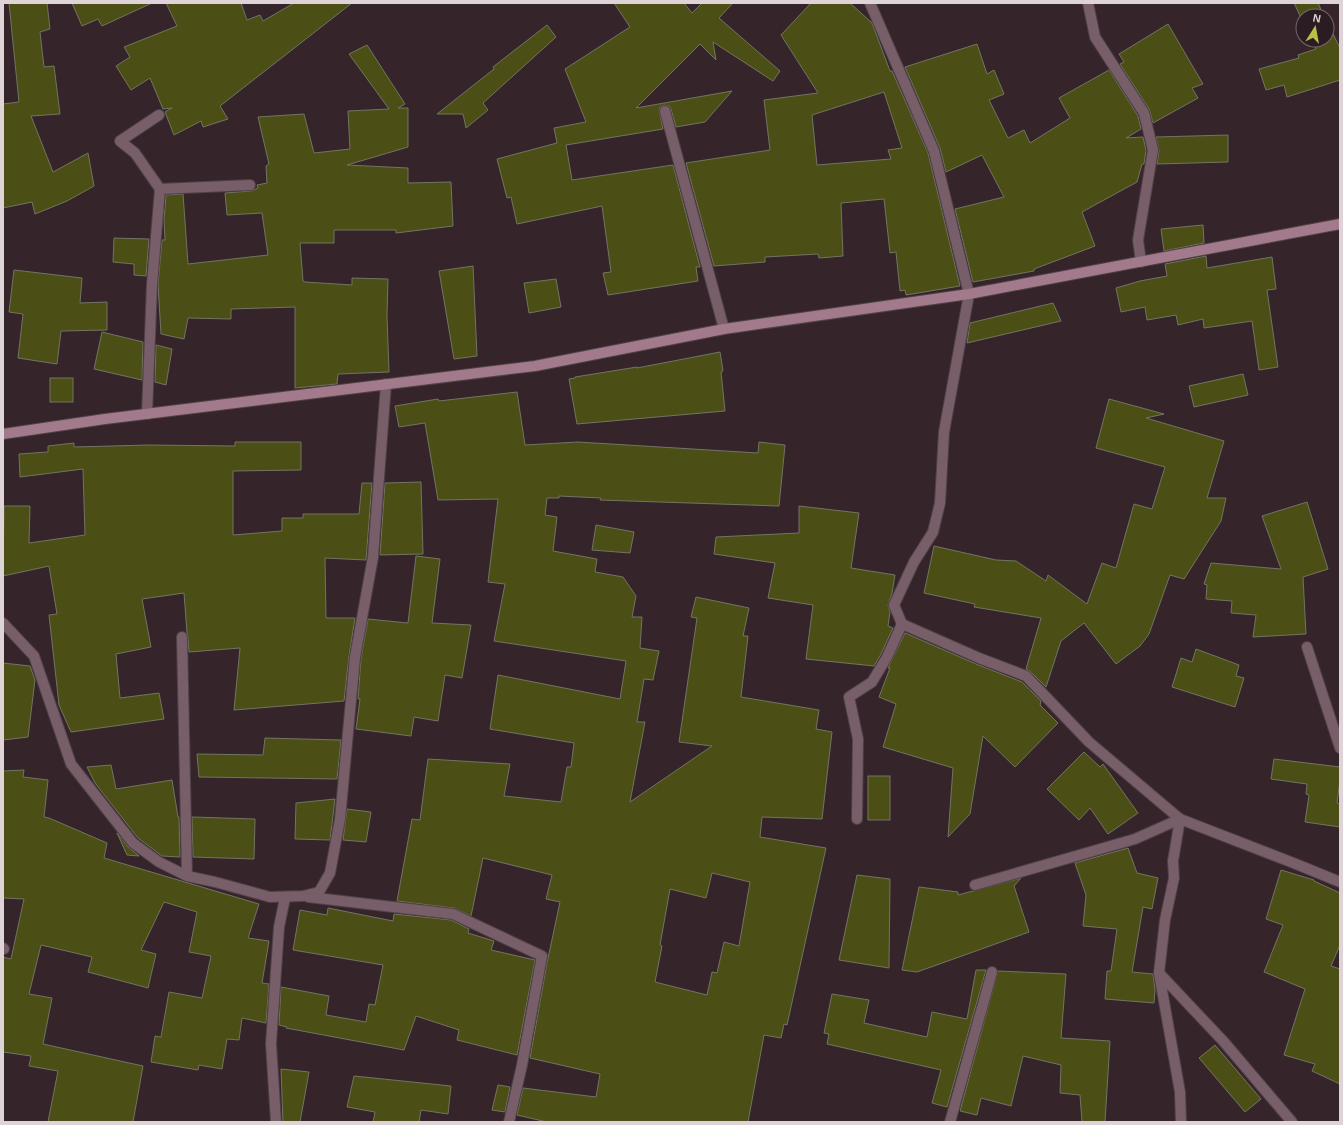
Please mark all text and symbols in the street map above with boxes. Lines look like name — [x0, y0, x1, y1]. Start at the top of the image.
north arrow — [1295, 8, 1335, 48]
text: N — [1312, 12, 1322, 25]

